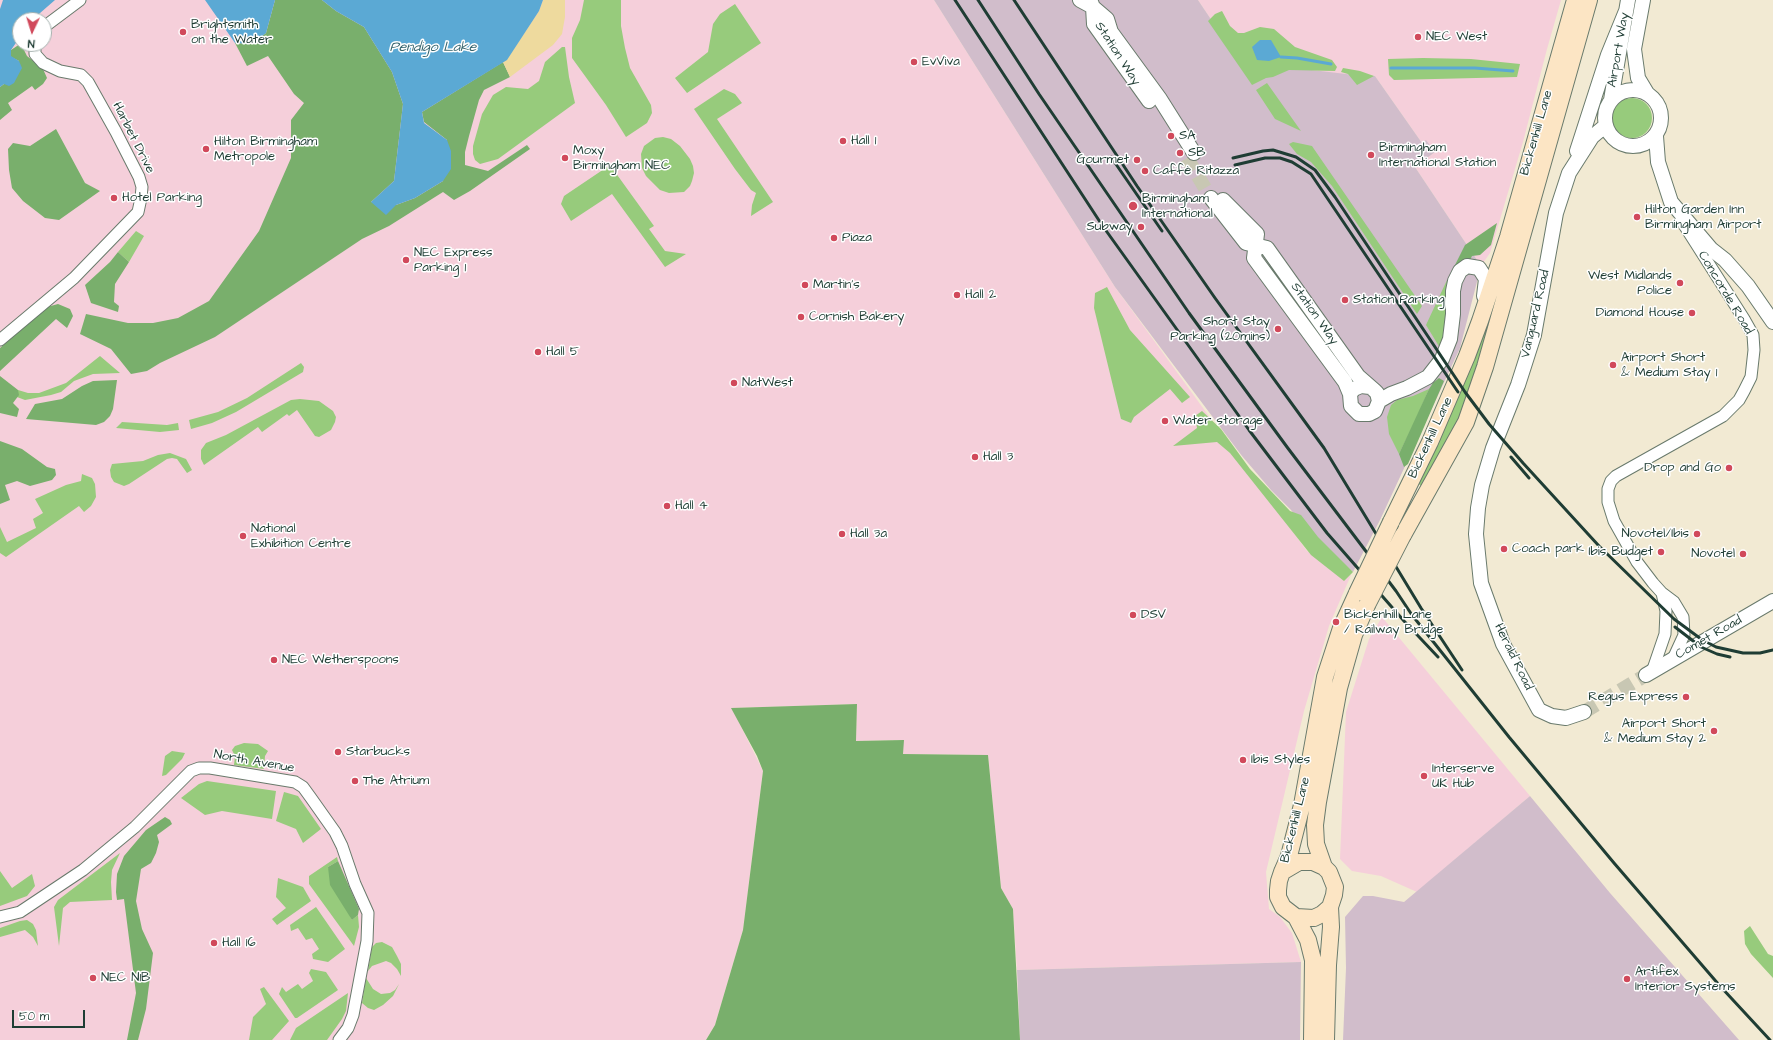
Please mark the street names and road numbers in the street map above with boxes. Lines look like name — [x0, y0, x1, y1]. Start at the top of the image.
street label: Airport Way — [1605, 11, 1633, 89]
street label: Station Way — [1091, 19, 1143, 89]
street label: Bickenhill Lane — [1517, 89, 1557, 177]
street label: Harbet Drive — [108, 100, 158, 176]
street label: Concorde Road — [1694, 248, 1756, 338]
street label: Vanguard Road — [1518, 268, 1554, 360]
street label: Station Way — [1287, 280, 1341, 348]
street label: Bickenhill Lane — [1405, 395, 1457, 481]
street label: Comet Road — [1673, 613, 1745, 663]
street label: Herald Road — [1490, 621, 1536, 693]
street label: North Avenue — [212, 747, 296, 777]
street label: Bickenhill Lane — [1278, 776, 1314, 864]

